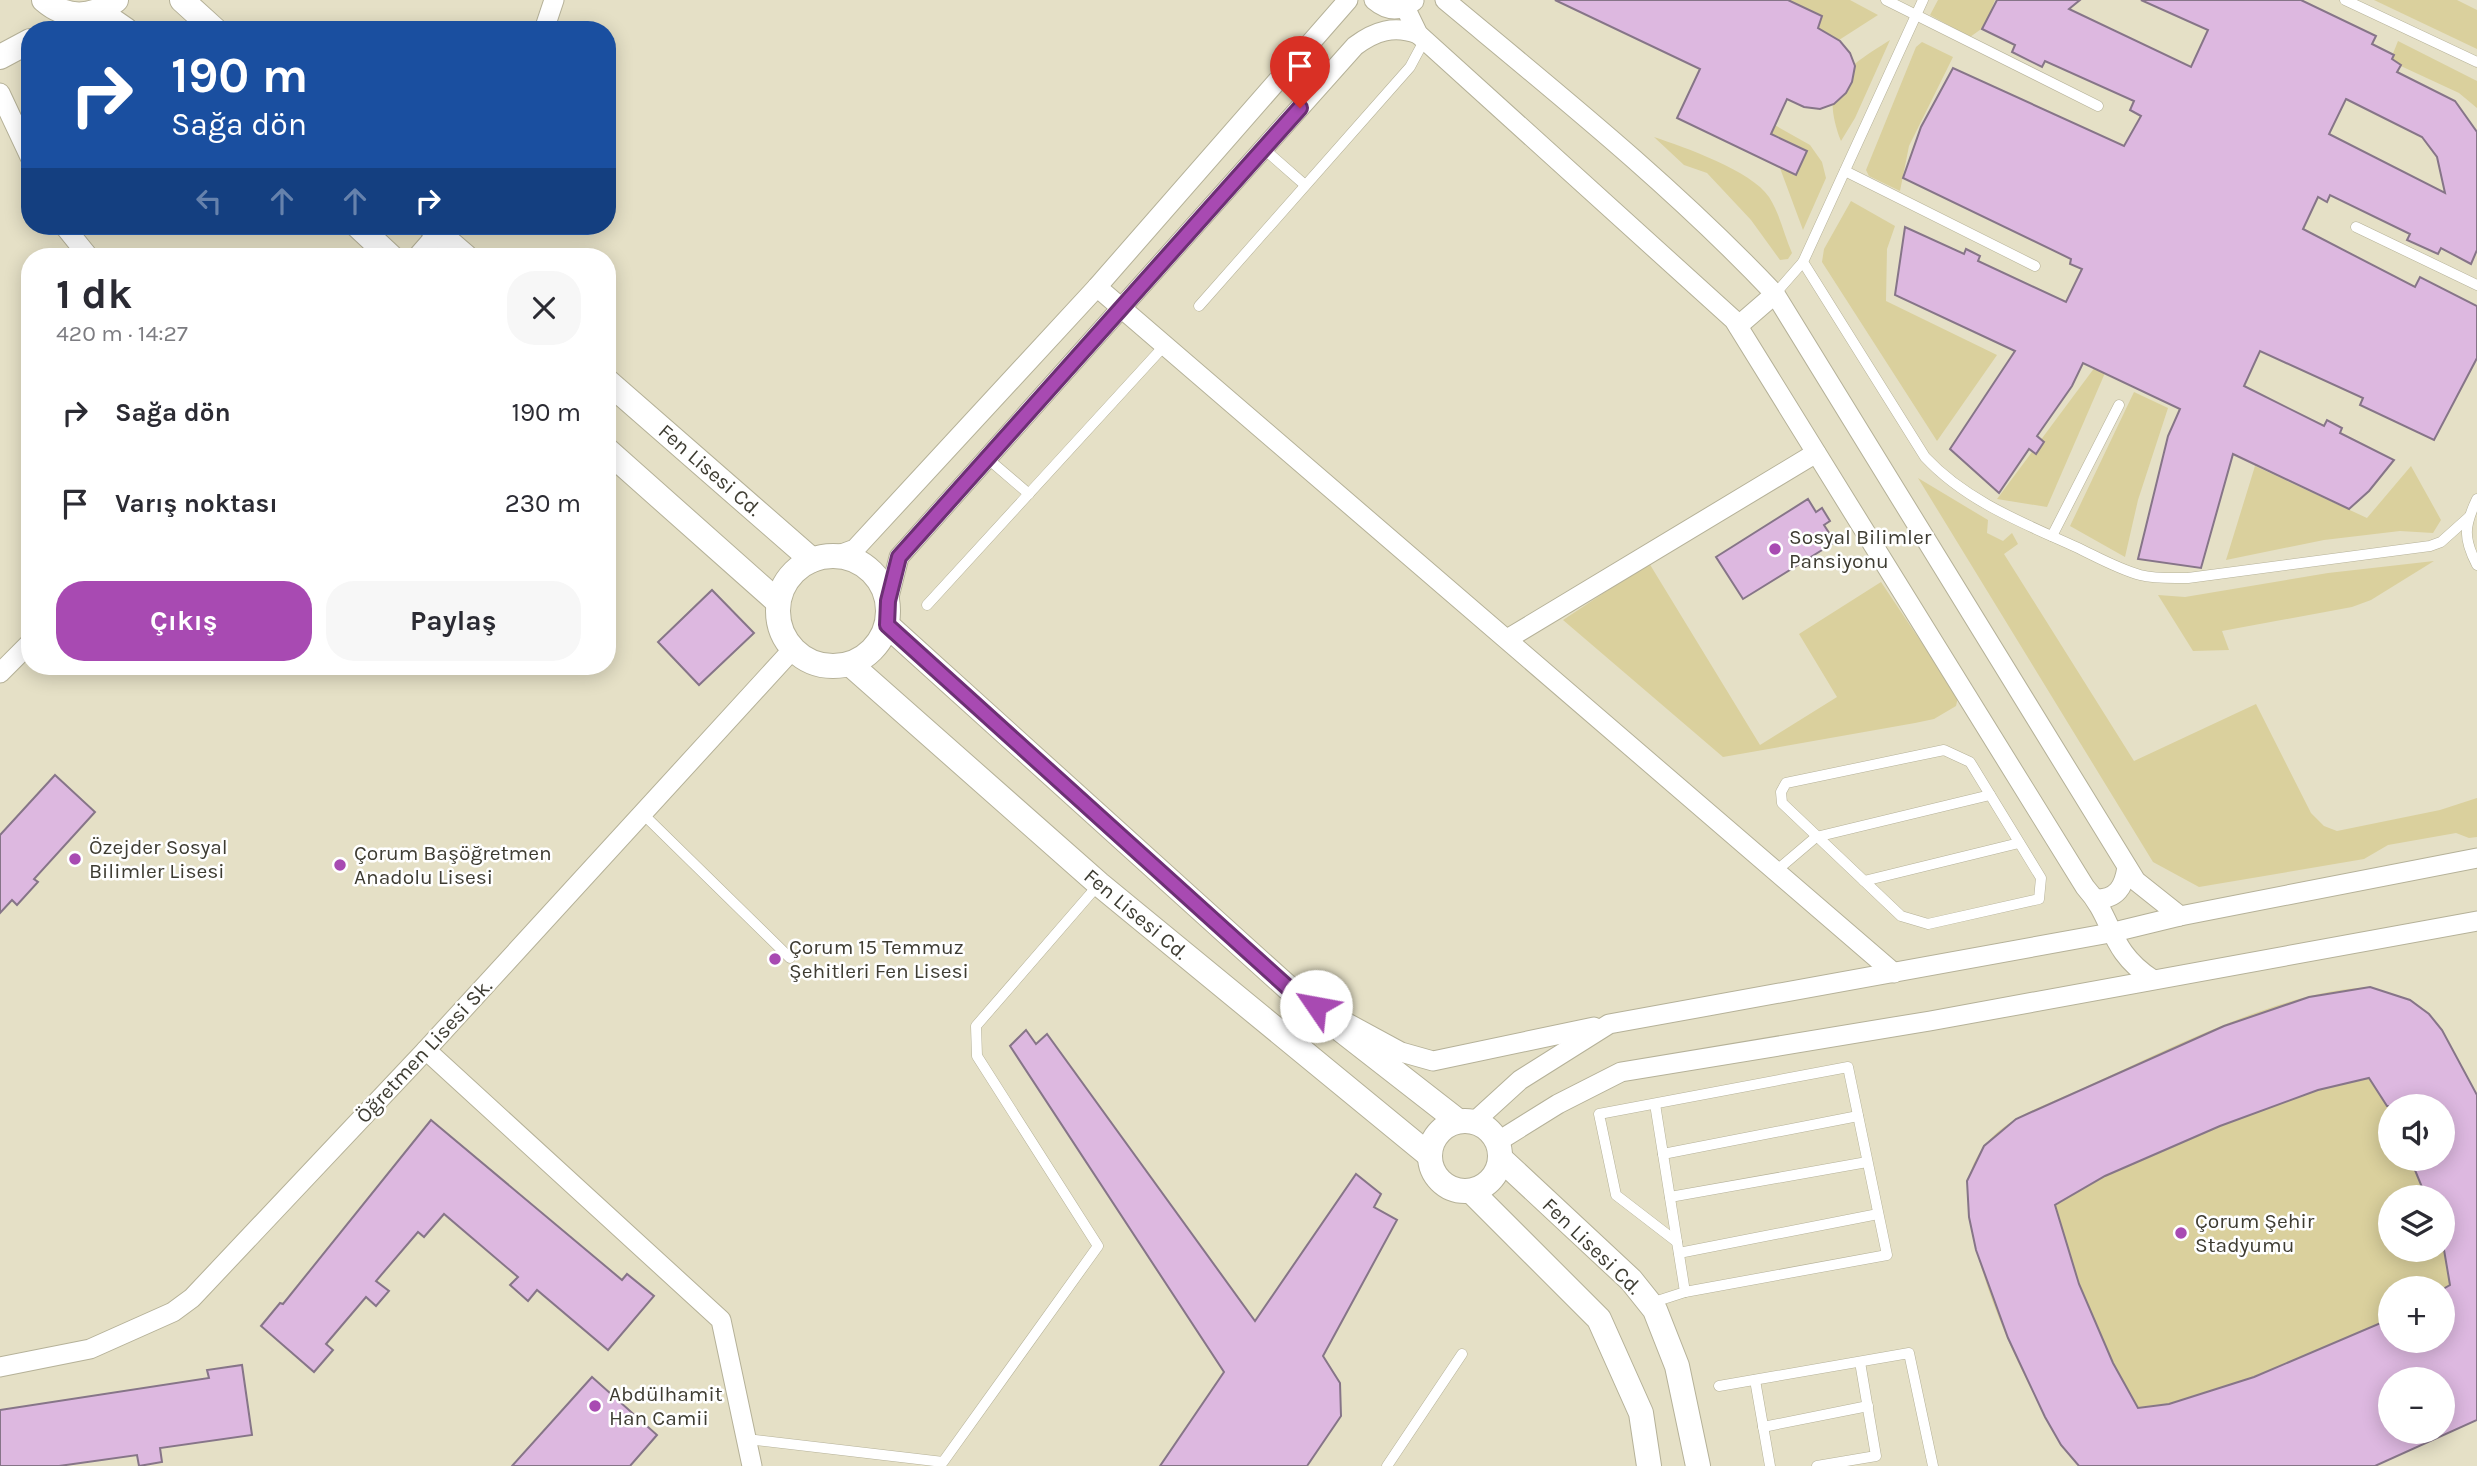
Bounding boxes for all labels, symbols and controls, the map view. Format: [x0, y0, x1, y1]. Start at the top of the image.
pin [1270, 36, 1330, 108]
text: 190 m [171, 47, 308, 104]
icon: arrive [1281, 47, 1319, 85]
icon: right [56, 49, 147, 140]
text: Sağa dön [171, 106, 307, 143]
icon: left [190, 182, 228, 220]
icon: ahead [263, 182, 301, 220]
icon: ahead [336, 182, 374, 220]
icon: right [409, 182, 447, 220]
text: 1 dk [56, 269, 132, 319]
button: close [507, 271, 581, 345]
text: 420 m · 14:27 [56, 320, 188, 347]
icon: right [56, 394, 94, 432]
text: Sağa dön [115, 397, 231, 428]
text: 190 m [511, 397, 581, 428]
street label: Fen Lisesi Cd. [654, 419, 766, 521]
icon: arrive [56, 485, 94, 523]
text: Varış noktası [115, 488, 278, 519]
text: 230 m [505, 488, 581, 519]
place label: Sosyal Bilimler Pansiyonu [1789, 525, 1932, 573]
marker: Sosyal Bilimler Pansiyonu [1767, 541, 1783, 557]
button: Çıkış [56, 581, 312, 661]
button: Paylaş [326, 581, 581, 661]
place label: Özejder Sosyal Bilimler Lisesi [89, 835, 228, 883]
place label: Çorum Başöğretmen Anadolu Lisesi [354, 841, 552, 889]
marker: Özejder Sosyal Bilimler Lisesi [67, 851, 83, 867]
marker: Çorum Başöğretmen Anadolu Lisesi [332, 857, 348, 873]
street label: Fen Lisesi Cd. [1079, 864, 1193, 965]
place label: Çorum 15 Temmuz Şehitleri Fen Lisesi [789, 935, 969, 983]
marker: Çorum 15 Temmuz Şehitleri Fen Lisesi [767, 951, 783, 967]
position arrow [1279, 969, 1353, 1043]
street label: Öğretmen Lisesi Sk. [351, 974, 497, 1128]
map controls [2378, 1094, 2455, 1444]
button: sound [2378, 1094, 2455, 1171]
button: layers [2378, 1185, 2455, 1262]
street label: Fen Lisesi Cd. [1538, 1193, 1647, 1299]
place label: Çorum Şehir Stadyumu [2195, 1209, 2315, 1257]
marker: Çorum Şehir Stadyumu [2173, 1225, 2189, 1241]
button: + [2378, 1276, 2455, 1353]
button: − [2378, 1367, 2455, 1444]
place label: Abdülhamit Han Camii [609, 1382, 723, 1430]
marker: Abdülhamit Han Camii [587, 1398, 603, 1414]

